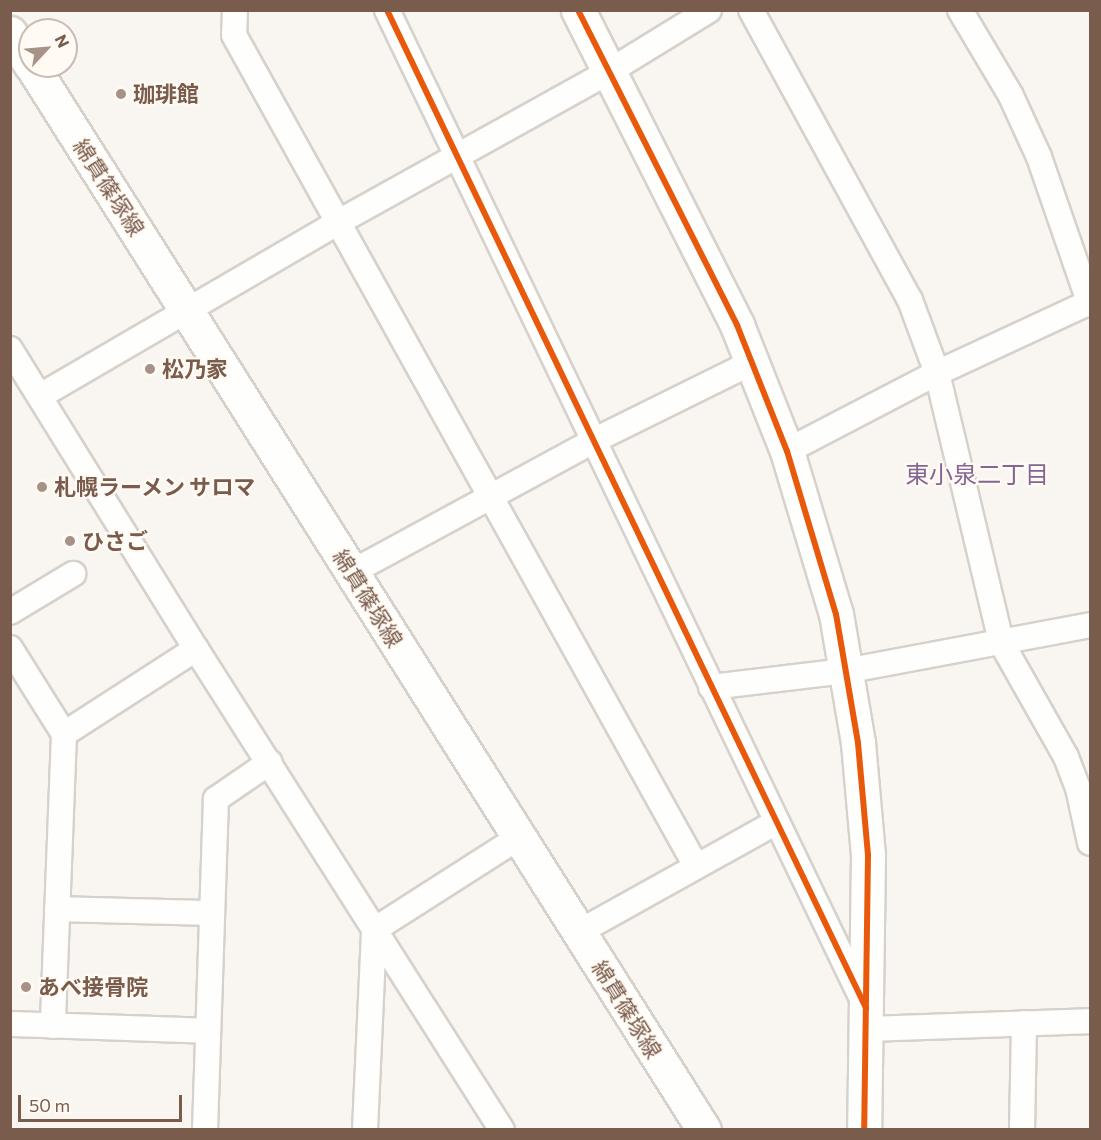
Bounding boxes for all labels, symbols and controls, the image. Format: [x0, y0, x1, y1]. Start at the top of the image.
north arrow [18, 18, 78, 78]
text: N [52, 31, 74, 50]
place label: 珈琲館 [133, 81, 199, 107]
marker: 珈琲館 [114, 87, 128, 101]
street label: 綿貫篠塚線 [68, 134, 150, 240]
place label: 松乃家 [162, 356, 228, 382]
marker: 松乃家 [143, 362, 157, 376]
district label: 東小泉二丁目 [905, 460, 1049, 488]
place label: 札幌ラーメン サロマ [54, 474, 256, 500]
marker: 札幌ラーメン サロマ [35, 480, 49, 494]
place label: ひさご [82, 528, 148, 554]
marker: ひさご [63, 534, 77, 548]
street label: 綿貫篠塚線 [328, 544, 408, 652]
street label: 綿貫篠塚線 [587, 955, 667, 1063]
place label: あべ接骨院 [38, 974, 148, 1000]
marker: あべ接骨院 [19, 980, 33, 994]
scale bar [21, 1083, 184, 1121]
text: 50 m [29, 1094, 70, 1116]

